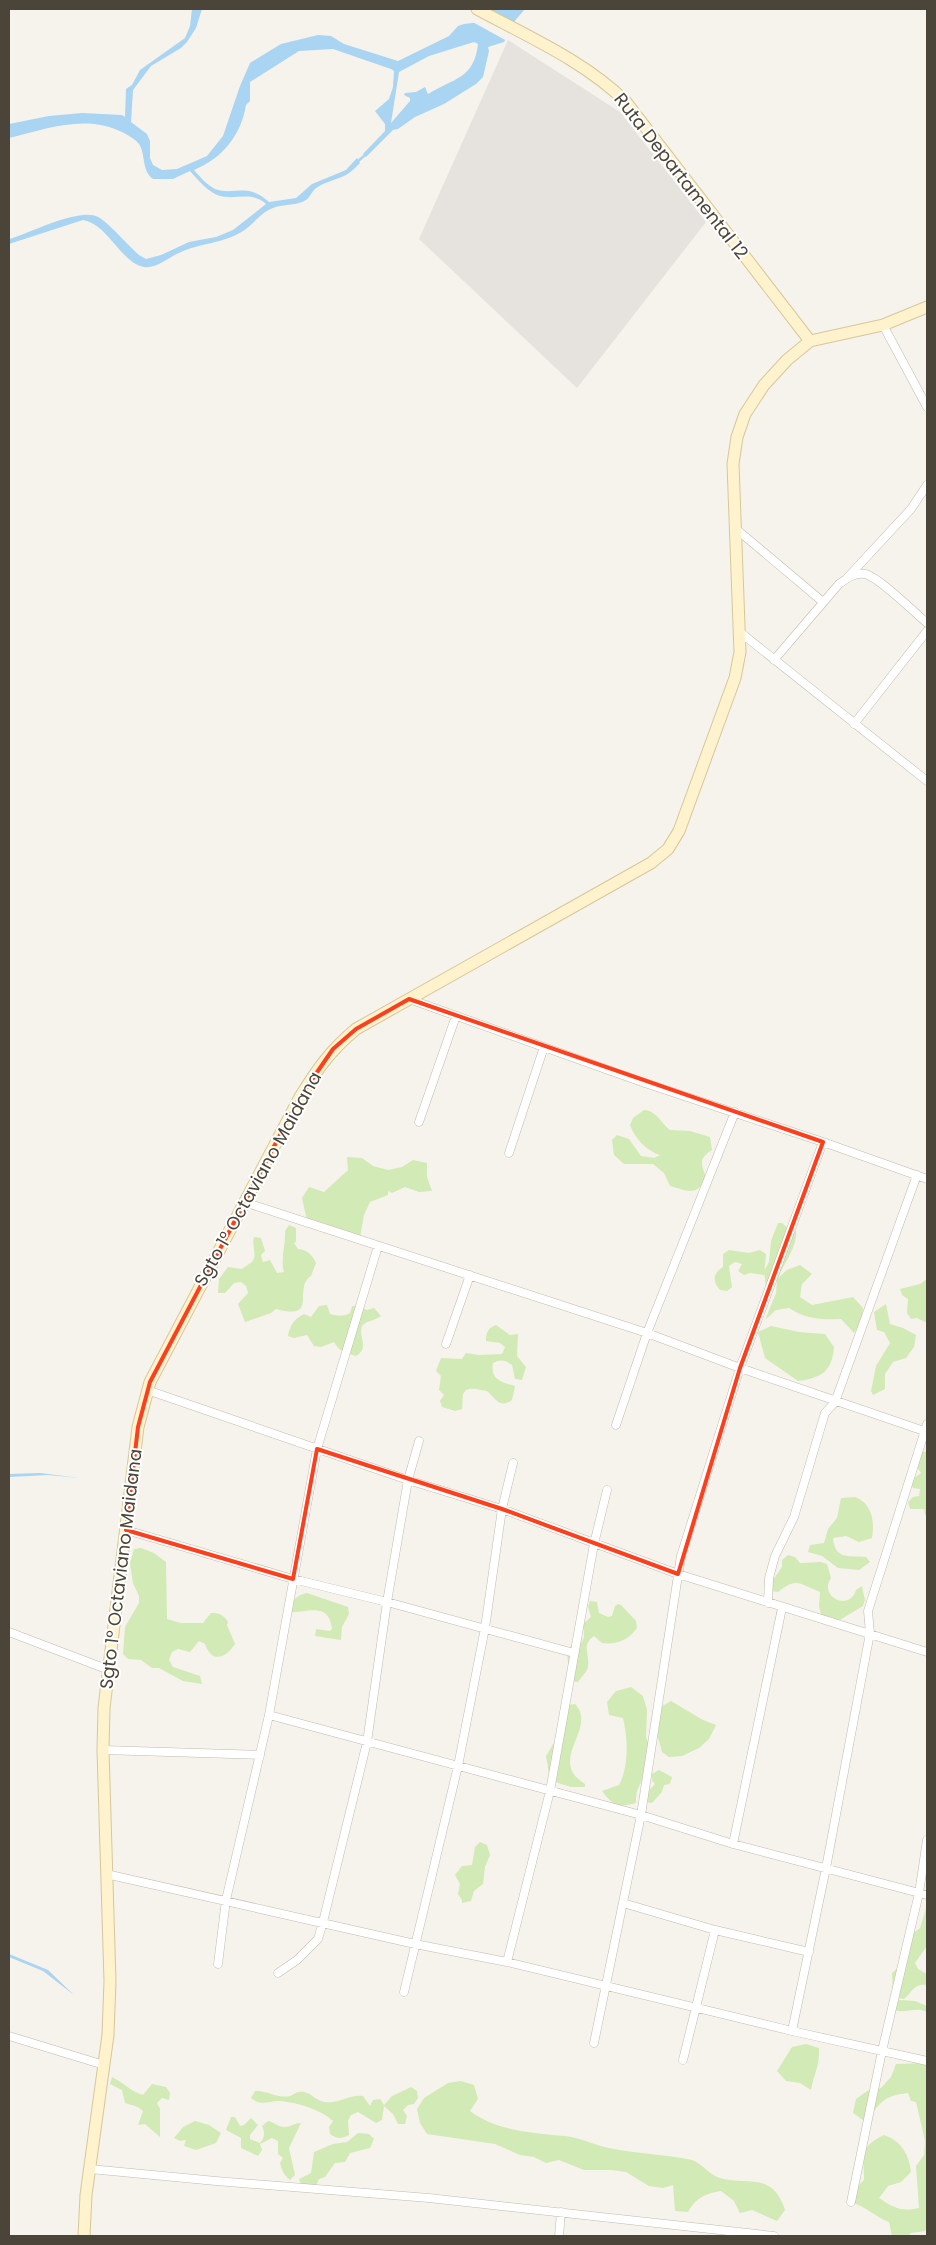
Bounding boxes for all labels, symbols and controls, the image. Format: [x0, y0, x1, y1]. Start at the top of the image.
street label: Ruta Departamental 12 [608, 87, 754, 264]
street label: Sgto 1° Octaviano Maidana [188, 1067, 327, 1291]
street label: Sgto 1° Octaviano Maidana [93, 1447, 148, 1691]

